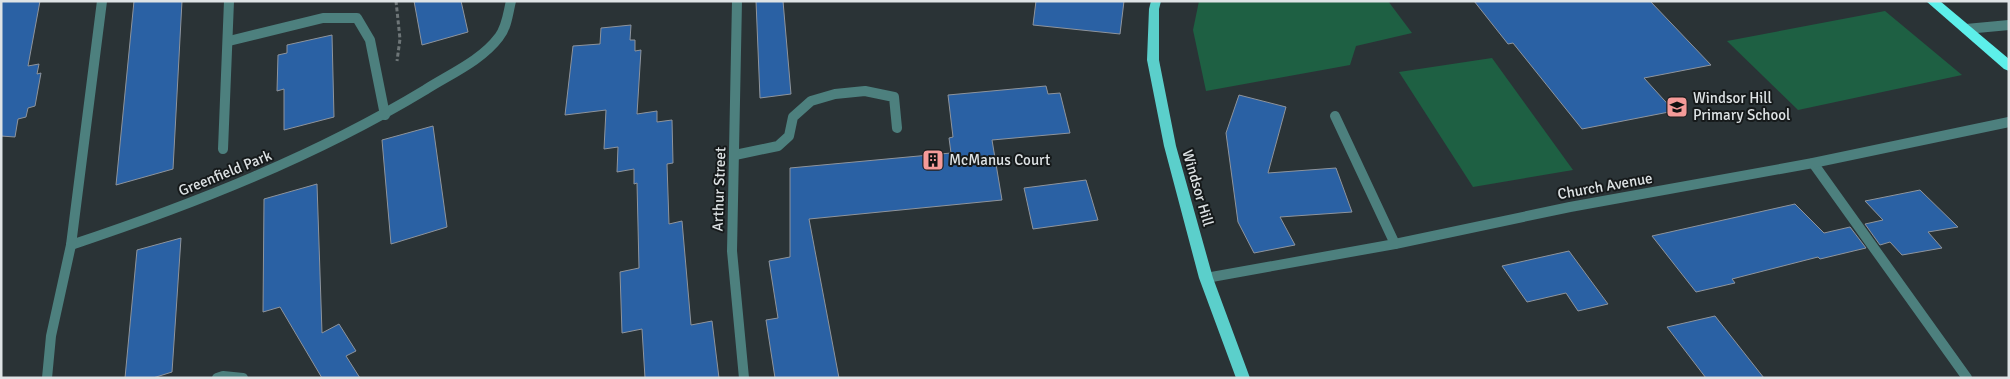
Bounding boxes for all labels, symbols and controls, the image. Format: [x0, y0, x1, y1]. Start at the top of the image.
place label: Windsor Hill Primary School [1693, 89, 1790, 124]
school or university icon: Windsor Hill Primary School [1665, 95, 1689, 119]
street label: Greenfield Park [176, 146, 275, 200]
street label: Arthur Street [709, 146, 729, 232]
building icon: McManus Court [921, 148, 945, 172]
street label: Windsor Hill [1178, 148, 1218, 228]
place label: McManus Court [949, 151, 1050, 169]
street label: Church Avenue [1556, 169, 1654, 203]

